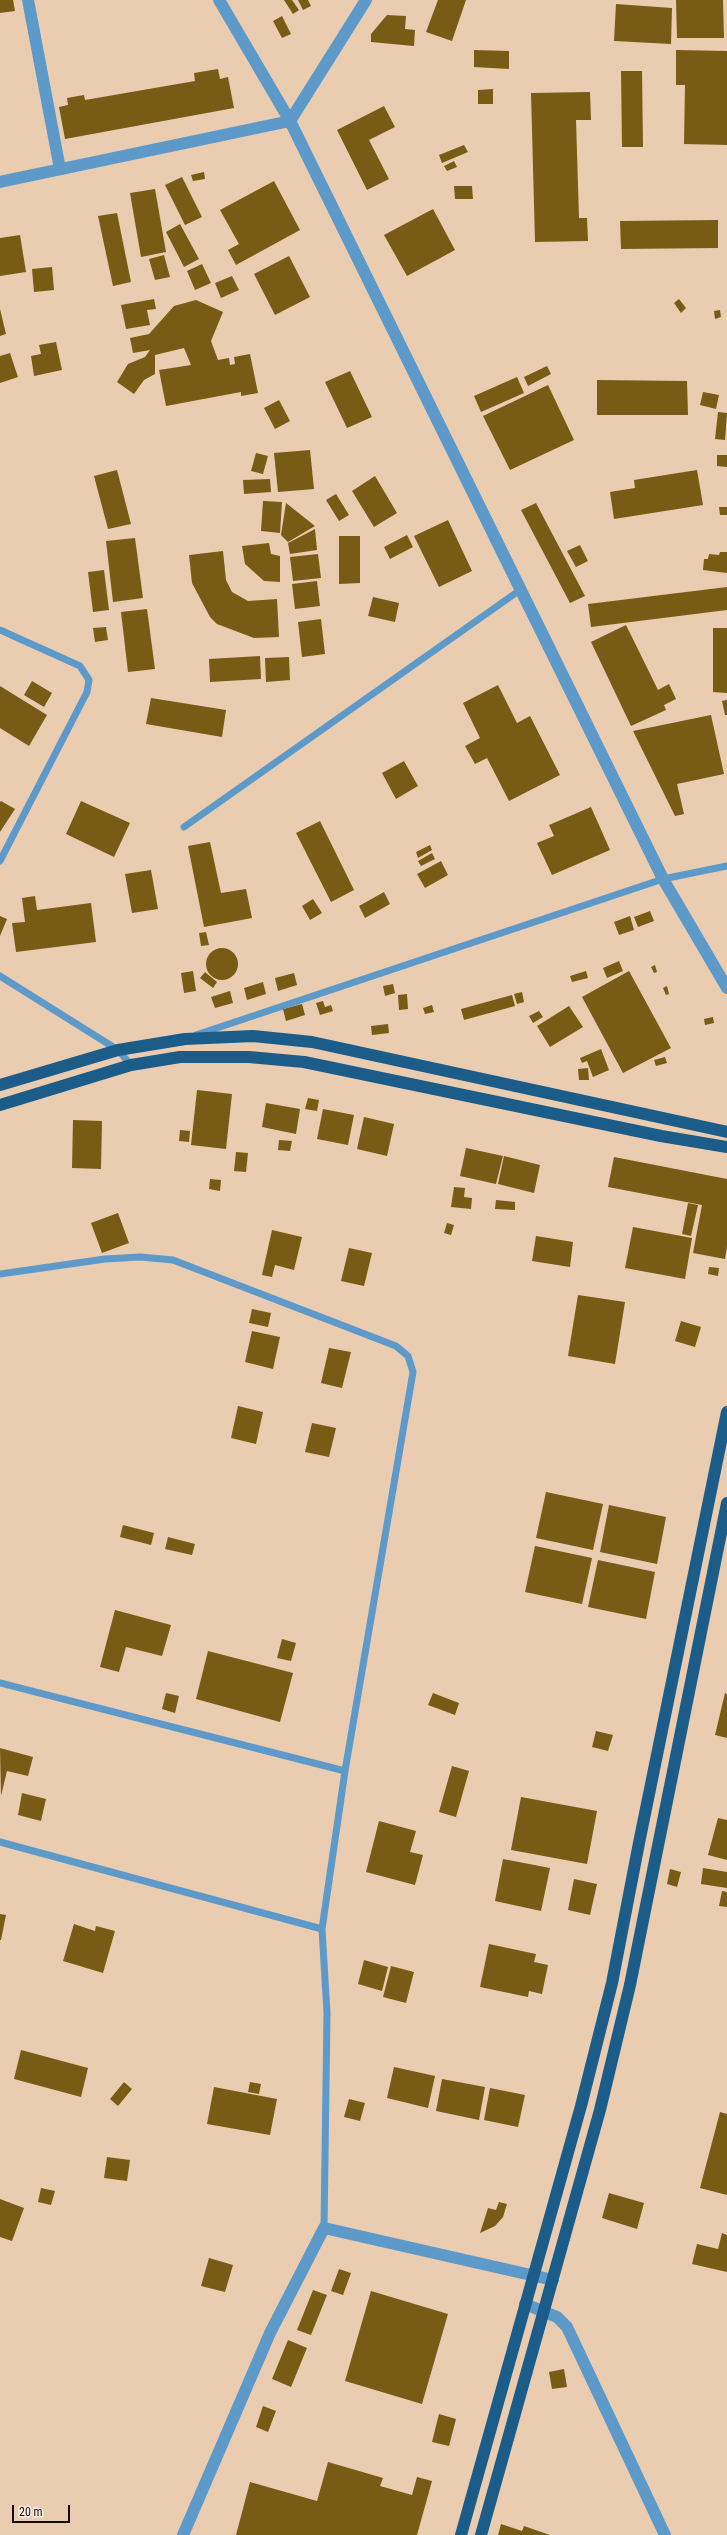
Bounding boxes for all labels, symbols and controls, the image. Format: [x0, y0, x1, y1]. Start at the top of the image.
scale bar [14, 2497, 72, 2523]
text: 20 m [19, 2505, 43, 2519]

